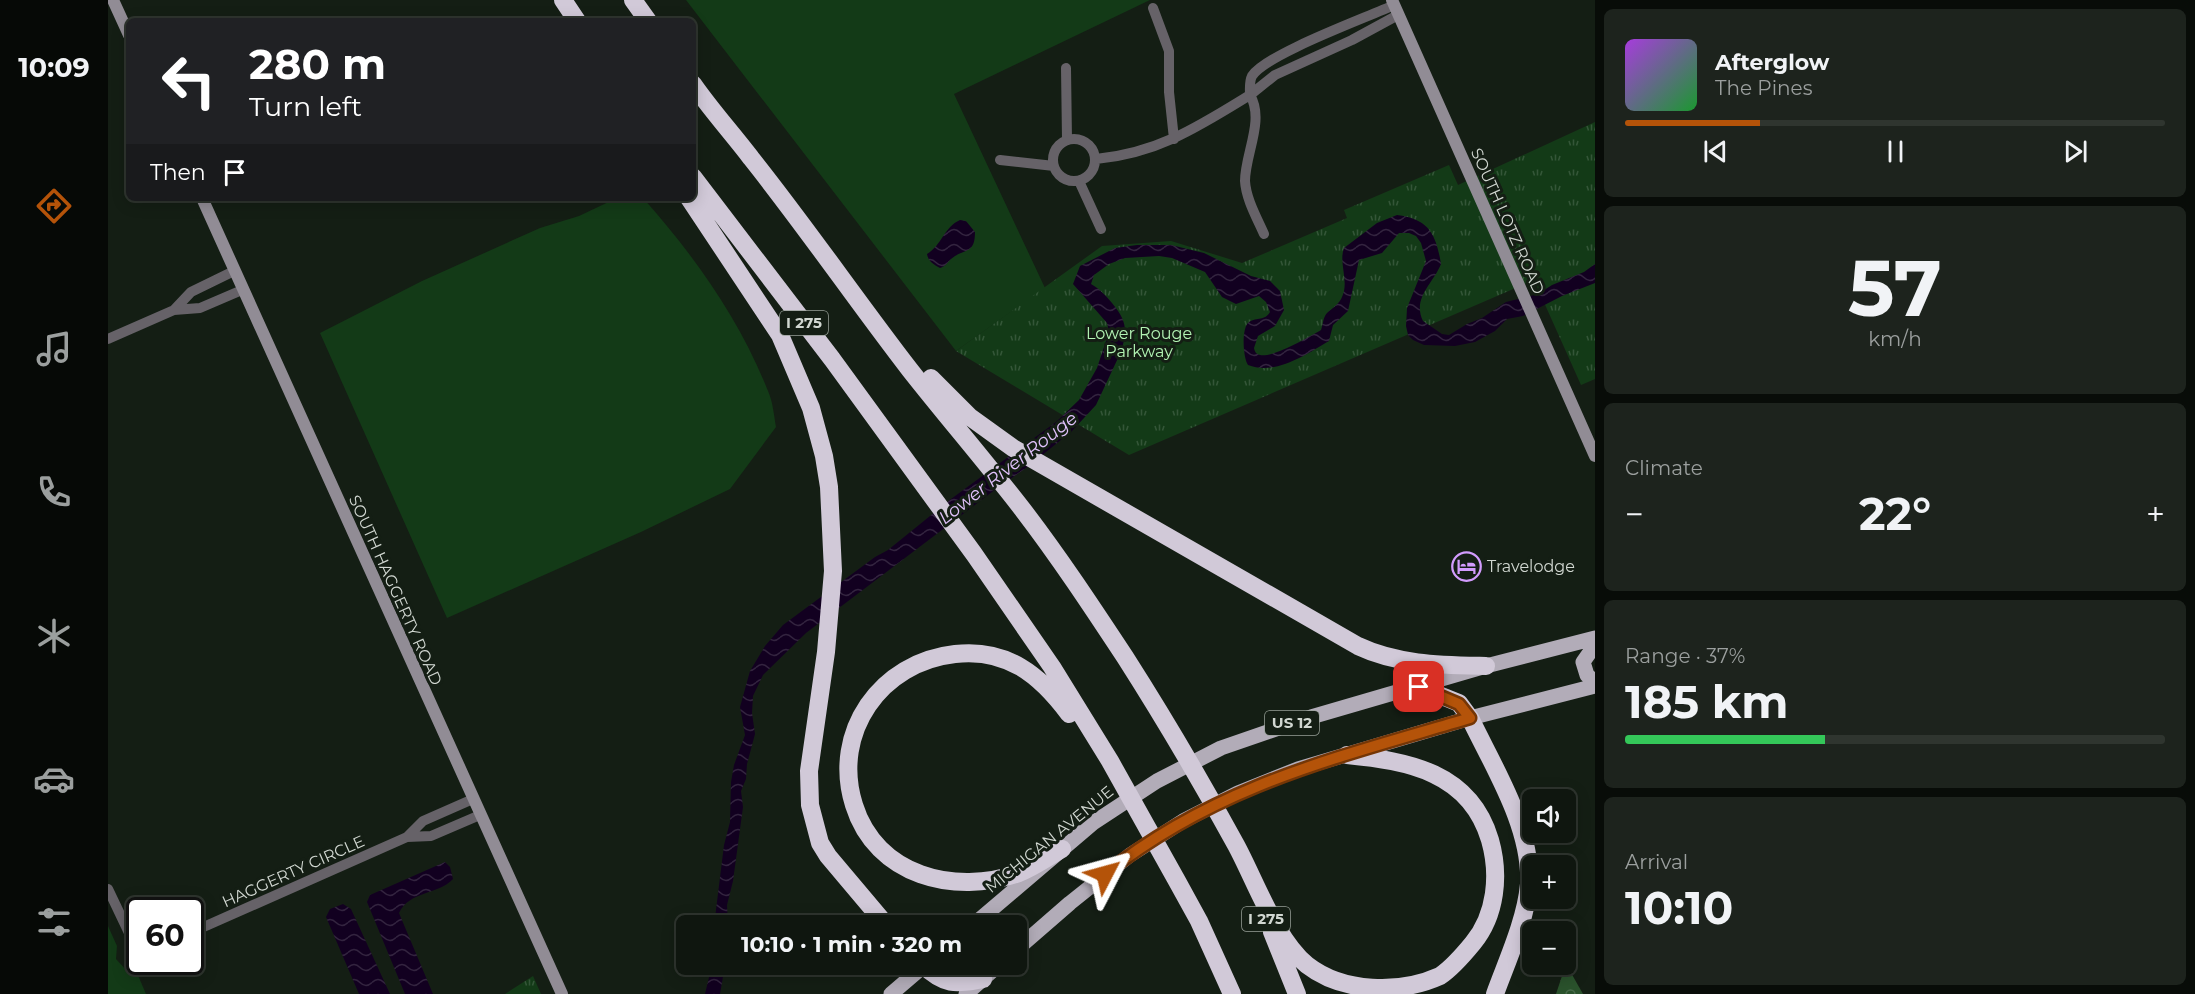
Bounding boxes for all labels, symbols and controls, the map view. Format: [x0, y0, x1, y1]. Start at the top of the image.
text: 280 m [249, 38, 386, 90]
icon: left [150, 42, 228, 120]
text: Afterglow [1715, 49, 1829, 76]
text: 10:09 [18, 51, 90, 84]
text: The Pines [1715, 76, 1812, 100]
text: Turn left [249, 90, 362, 123]
icon: previous [1699, 135, 1732, 168]
icon: pause [1879, 135, 1912, 168]
icon: next [2059, 135, 2092, 168]
street label: SOUTH LOTZ ROAD [1467, 145, 1548, 297]
icon: arrive [218, 156, 251, 189]
text: Then [150, 159, 206, 186]
icon: directions [33, 185, 75, 227]
text: 57 [1848, 240, 1942, 336]
road number: I 275 [780, 311, 828, 335]
park label: Lower Rouge Parkway [1086, 324, 1192, 361]
text: km/h [1868, 327, 1922, 351]
icon: music [33, 328, 75, 370]
water label: Lower River Rouge [934, 407, 1082, 529]
text: Climate [1625, 456, 1703, 480]
icon: phone [33, 471, 75, 513]
text: 22° [1859, 486, 1931, 541]
street label: SOUTH HAGGERTY ROAD [345, 492, 446, 688]
text: − [1625, 494, 1644, 534]
text: + [2146, 494, 2165, 534]
hotel icon: Travelodge [1450, 550, 1482, 582]
place label: Travelodge [1487, 557, 1575, 576]
icon: climate [33, 615, 75, 657]
text: Range · 37% [1625, 644, 1745, 668]
pin [1393, 661, 1444, 712]
icon: arrive [1402, 670, 1435, 703]
text: 185 km [1625, 674, 1788, 729]
road number: US 12 [1265, 711, 1319, 735]
icon: car [33, 758, 75, 800]
street label: MICHIGAN AVENUE [981, 782, 1117, 897]
map controls [1522, 789, 1576, 975]
button: sound [1522, 789, 1576, 843]
street label: HAGGERTY CIRCLE [219, 831, 367, 911]
position arrow [1073, 842, 1137, 906]
text: Arrival [1625, 850, 1688, 874]
button: + [1522, 855, 1576, 909]
text: 10:10 [1625, 880, 1733, 935]
speed limit sign: 60 [126, 897, 204, 975]
icon: filters [33, 901, 75, 943]
road number: I 275 [1242, 907, 1290, 931]
button: − [1522, 921, 1576, 975]
text: 10:10 · 1 min · 320 m [741, 931, 962, 958]

